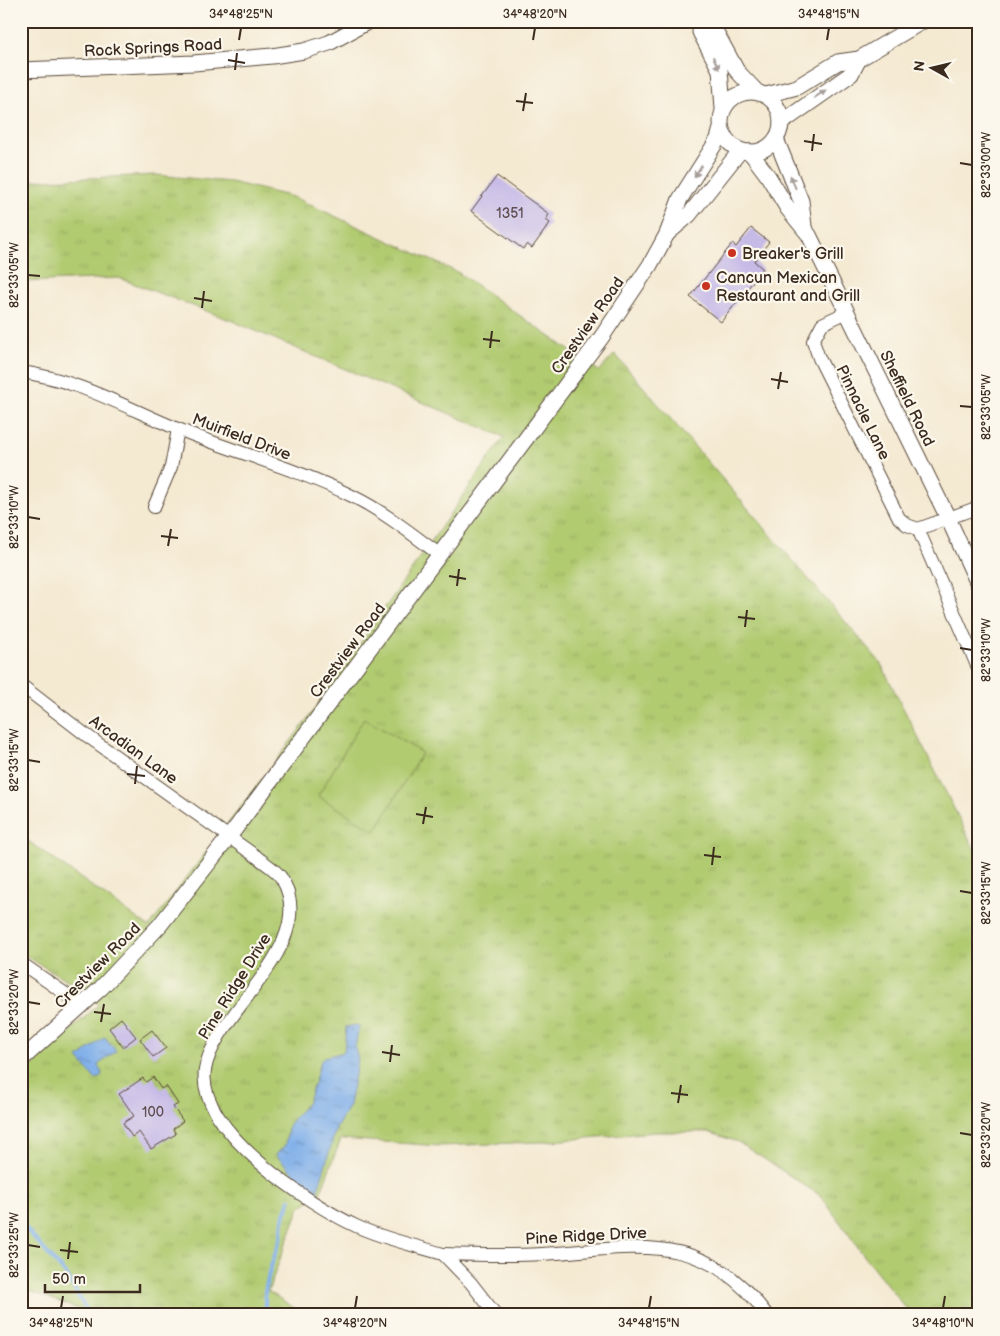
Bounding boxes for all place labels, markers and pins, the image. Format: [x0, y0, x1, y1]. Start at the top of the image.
place label: Breaker's Grill [742, 245, 844, 264]
marker: Breaker's Grill [726, 247, 738, 259]
place label: Cancun Mexican Restaurant and Grill [716, 269, 860, 306]
marker: Cancun Mexican Restaurant and Grill [700, 280, 712, 292]

